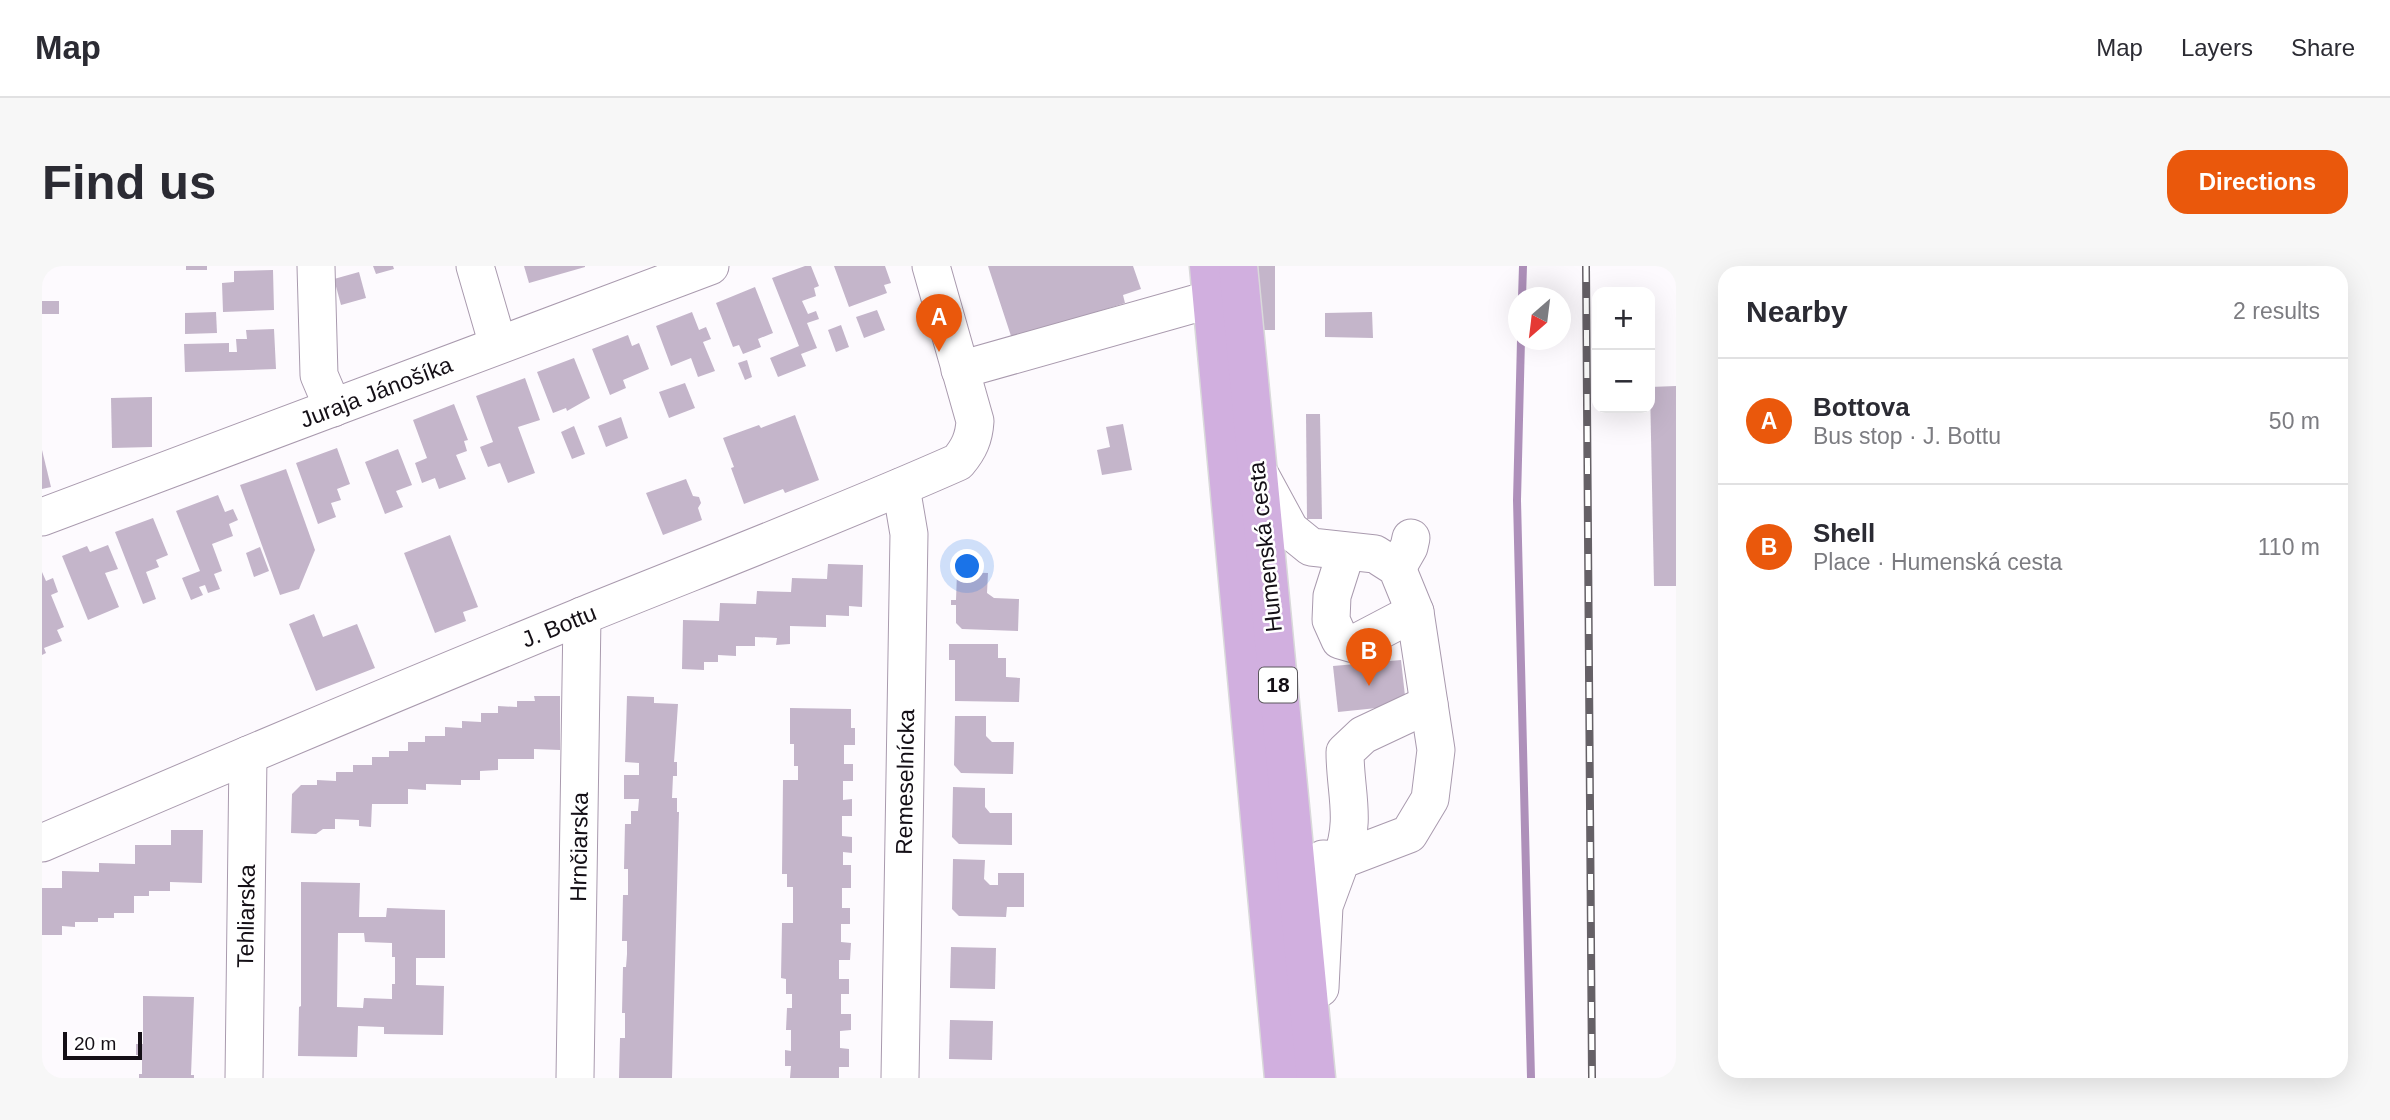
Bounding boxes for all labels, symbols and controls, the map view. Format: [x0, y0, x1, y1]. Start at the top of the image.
text: Map [35, 29, 101, 66]
text: Map [2096, 34, 2143, 61]
text: Layers [2181, 34, 2253, 61]
text: Share [2291, 34, 2355, 61]
button: Directions [2167, 150, 2348, 214]
text: Find us [42, 155, 216, 209]
north arrow [1508, 287, 1571, 350]
map controls [1592, 287, 1655, 413]
button: + [1592, 287, 1655, 350]
pin: A [916, 294, 962, 352]
text: Nearby [1746, 295, 1848, 328]
text: 2 results [2233, 298, 2320, 324]
button: − [1592, 350, 1655, 413]
street label: Juraja Jánošíka [296, 351, 456, 433]
text: Bottova [1813, 392, 1910, 422]
text: A [1761, 408, 1777, 434]
text: 50 m [2269, 408, 2320, 434]
text: Bus stop · J. Bottu [1813, 423, 2001, 449]
street label: Humenská cesta [1243, 460, 1287, 634]
text: Shell [1813, 518, 1875, 548]
text: B [1761, 534, 1777, 560]
text: 110 m [2258, 534, 2320, 560]
your location [950, 549, 984, 583]
text: Place · Humenská cesta [1813, 549, 2062, 575]
street label: J. Bottu [518, 599, 600, 653]
pin: B [1346, 628, 1392, 686]
road number: 18 [1259, 668, 1297, 702]
street label: Remeselnícka [891, 709, 919, 855]
street label: Hrnčiarska [565, 792, 593, 902]
street label: Tehliarska [232, 864, 260, 968]
scale bar [63, 1029, 142, 1061]
text: 20 m [74, 1033, 116, 1054]

